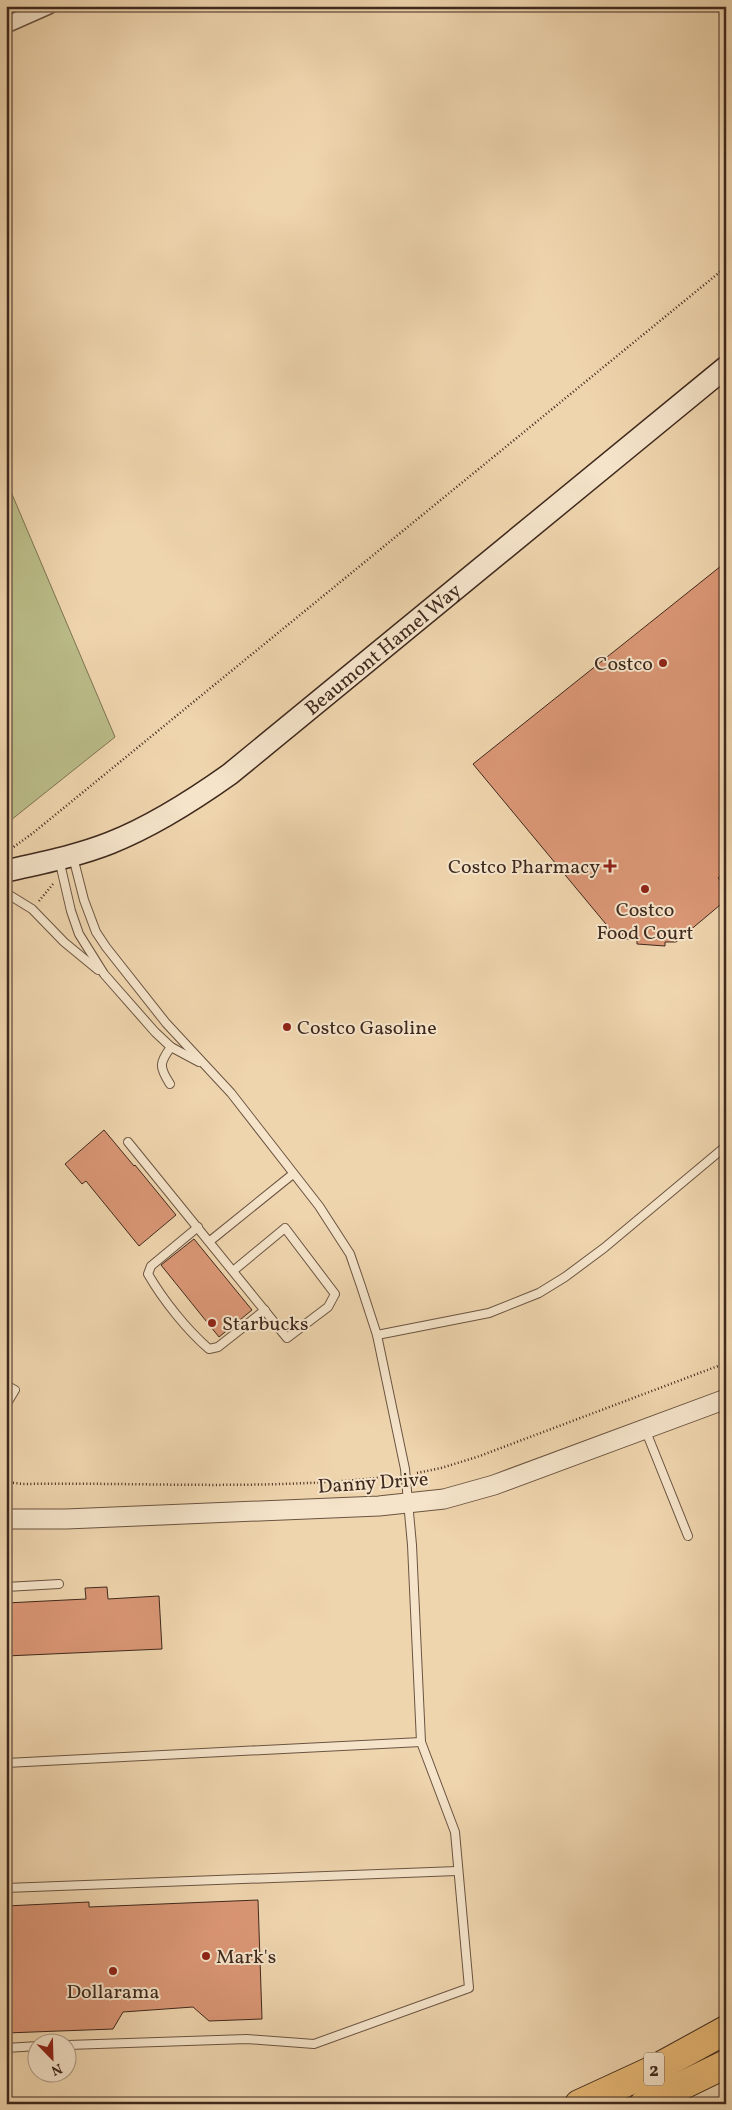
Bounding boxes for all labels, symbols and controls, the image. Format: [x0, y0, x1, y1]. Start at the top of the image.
street label: Beaumont Hamel Way [300, 578, 468, 723]
place label: Costco [594, 651, 653, 679]
marker: Costco [657, 657, 669, 669]
place label: Costco Pharmacy [448, 854, 600, 882]
marker: Costco Pharmacy [604, 860, 616, 872]
marker: Costco Food Court [639, 883, 651, 895]
place label: Costco Food Court [596, 897, 694, 948]
place label: Costco Gasoline [297, 1015, 437, 1043]
marker: Costco Gasoline [281, 1021, 293, 1033]
place label: Starbucks [222, 1311, 309, 1339]
marker: Starbucks [206, 1317, 218, 1329]
street label: Danny Drive [317, 1466, 429, 1502]
place label: Mark's [216, 1944, 276, 1972]
marker: Mark's [200, 1950, 212, 1962]
marker: Dollarama [107, 1965, 119, 1977]
place label: Dollarama [67, 1979, 160, 2007]
north arrow [28, 2032, 78, 2082]
road number: 2 [644, 2052, 664, 2086]
text: N [48, 2058, 65, 2079]

